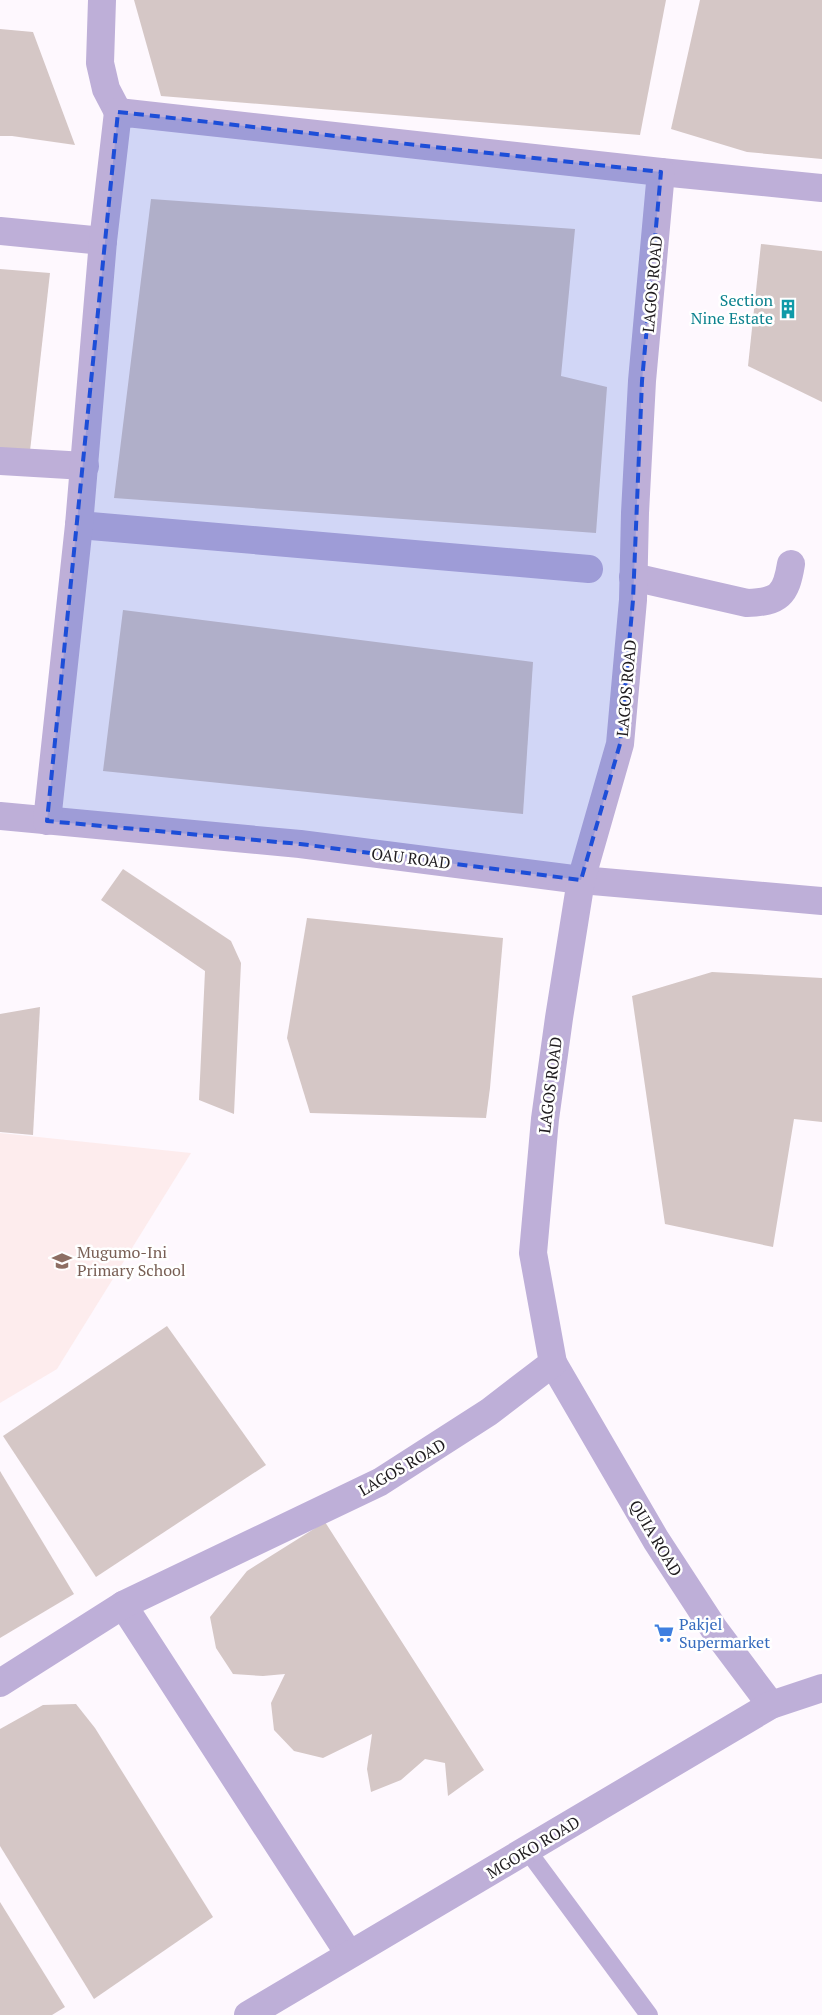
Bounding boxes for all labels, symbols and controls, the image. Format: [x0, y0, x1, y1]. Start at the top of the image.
street label: LAGOS ROAD [637, 235, 667, 333]
place label: Section Nine Estate [691, 289, 773, 329]
building icon: Section Nine Estate [777, 298, 799, 320]
street label: LAGOS ROAD [611, 639, 641, 737]
street label: OAU ROAD [370, 842, 452, 874]
street label: LAGOS ROAD [533, 1035, 567, 1135]
place label: Mugumo-Ini Primary School [77, 1241, 186, 1281]
school or university icon: Mugumo-Ini Primary School [51, 1250, 73, 1272]
street label: LAGOS ROAD [354, 1433, 450, 1501]
street label: QUIA ROAD [625, 1496, 687, 1580]
place label: Pakjel Supermarket [679, 1613, 770, 1653]
supermarket icon: Pakjel Supermarket [653, 1622, 675, 1644]
street label: MGOKO ROAD [482, 1810, 584, 1884]

